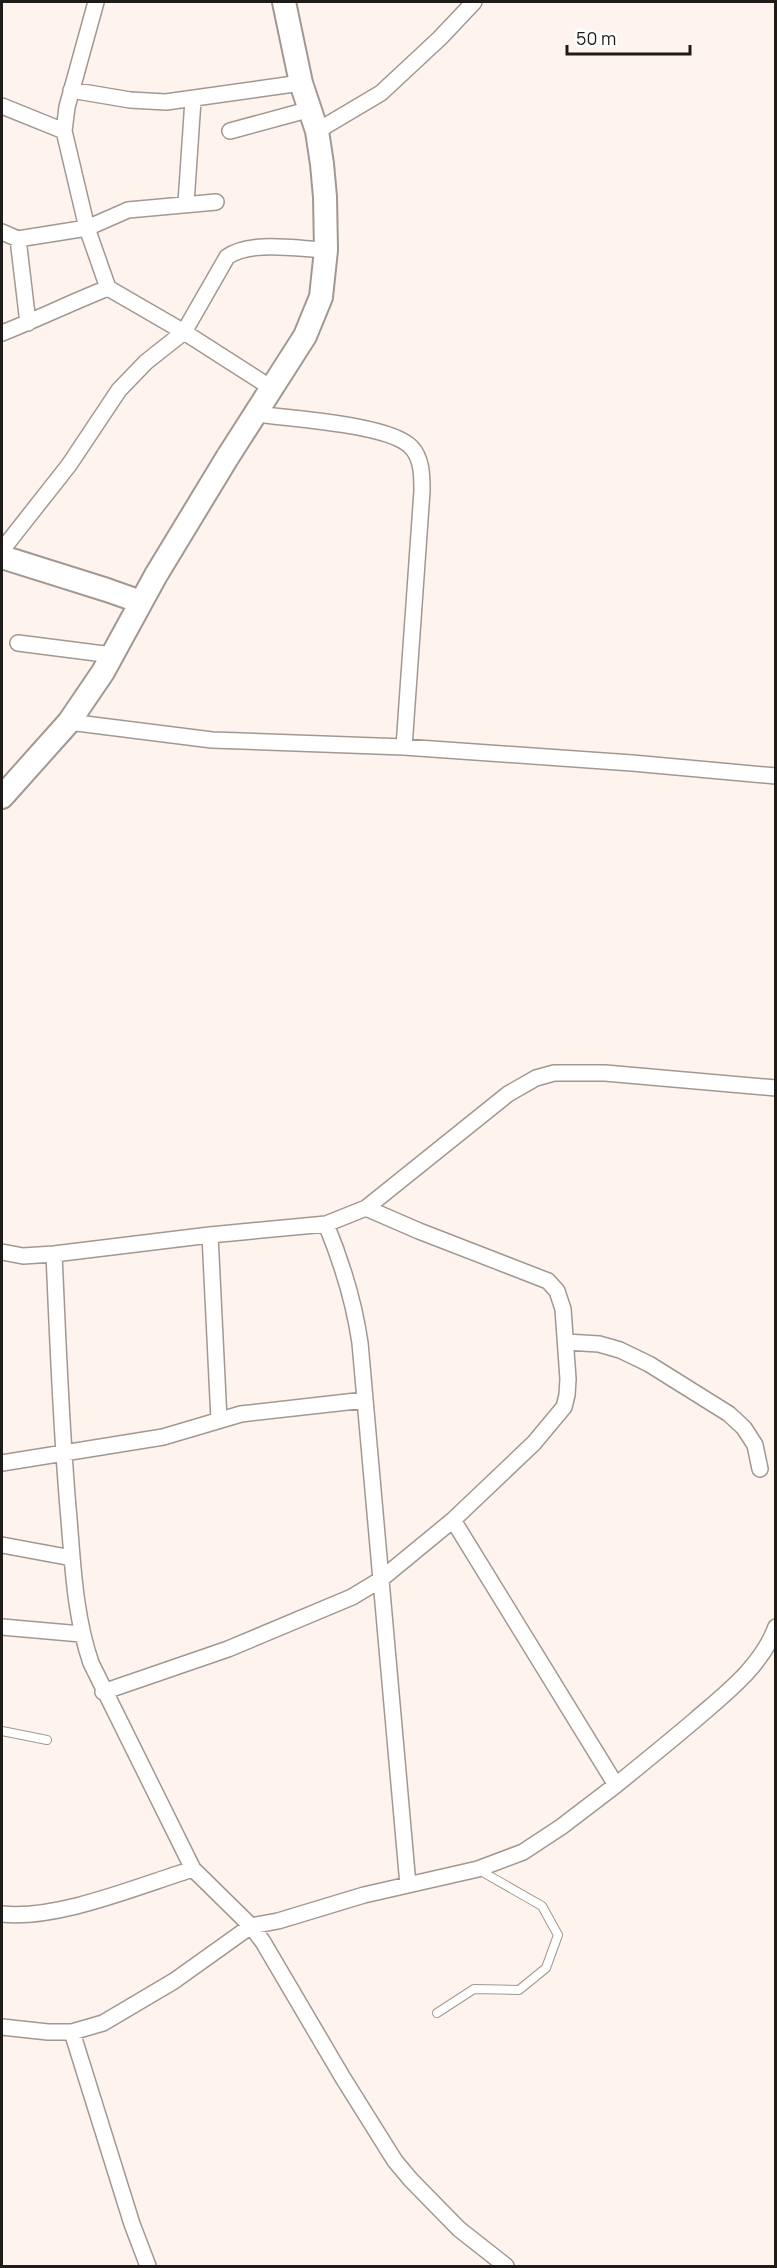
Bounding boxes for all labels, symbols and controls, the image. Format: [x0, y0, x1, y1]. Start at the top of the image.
scale bar [567, 18, 690, 56]
text: 50 m [576, 26, 616, 50]

